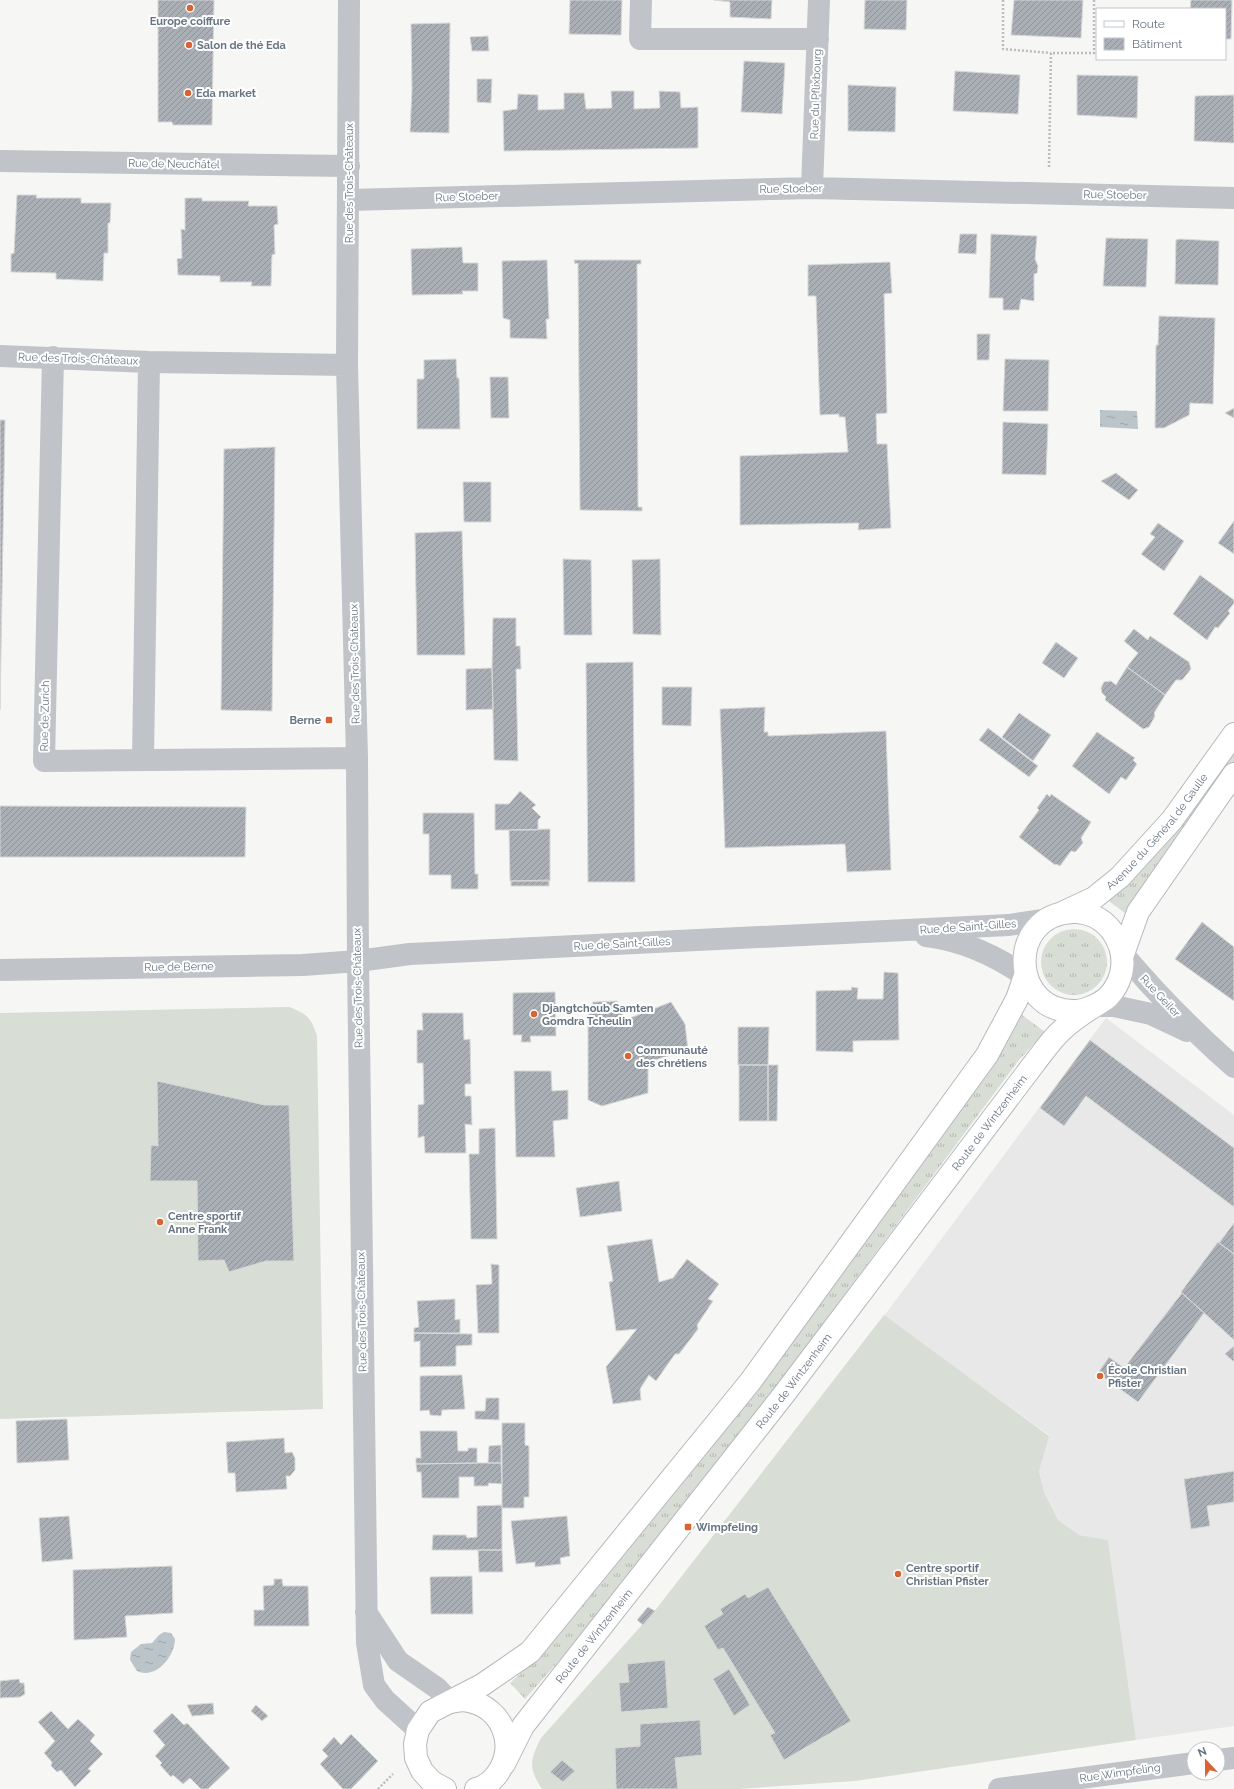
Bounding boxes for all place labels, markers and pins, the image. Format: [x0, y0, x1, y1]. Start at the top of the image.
marker: Europe coiffure [185, 3, 195, 13]
place label: Europe coiffure [150, 15, 231, 28]
place label: Salon de thé Eda [197, 39, 286, 52]
marker: Salon de thé Eda [184, 40, 194, 50]
place label: Eda market [196, 87, 257, 100]
marker: Eda market [183, 88, 193, 98]
place label: Berne [289, 714, 321, 727]
marker: Berne [324, 715, 334, 725]
place label: Djangtchoub Samten Gomdra Tcheulin [542, 1002, 654, 1028]
marker: Djangtchoub Samten Gomdra Tcheulin [529, 1009, 539, 1019]
place label: Communauté des chrétiens [636, 1044, 708, 1070]
marker: Communauté des chrétiens [623, 1051, 633, 1061]
place label: Centre sportif Anne Frank [168, 1210, 242, 1236]
marker: Centre sportif Anne Frank [155, 1217, 165, 1227]
place label: École Christian Pfister [1108, 1363, 1187, 1390]
marker: École Christian Pfister [1095, 1371, 1105, 1381]
place label: Wimpfeling [696, 1521, 758, 1534]
marker: Wimpfeling [683, 1522, 693, 1532]
place label: Centre sportif Christian Pfister [906, 1562, 990, 1588]
marker: Centre sportif Christian Pfister [893, 1569, 903, 1579]

